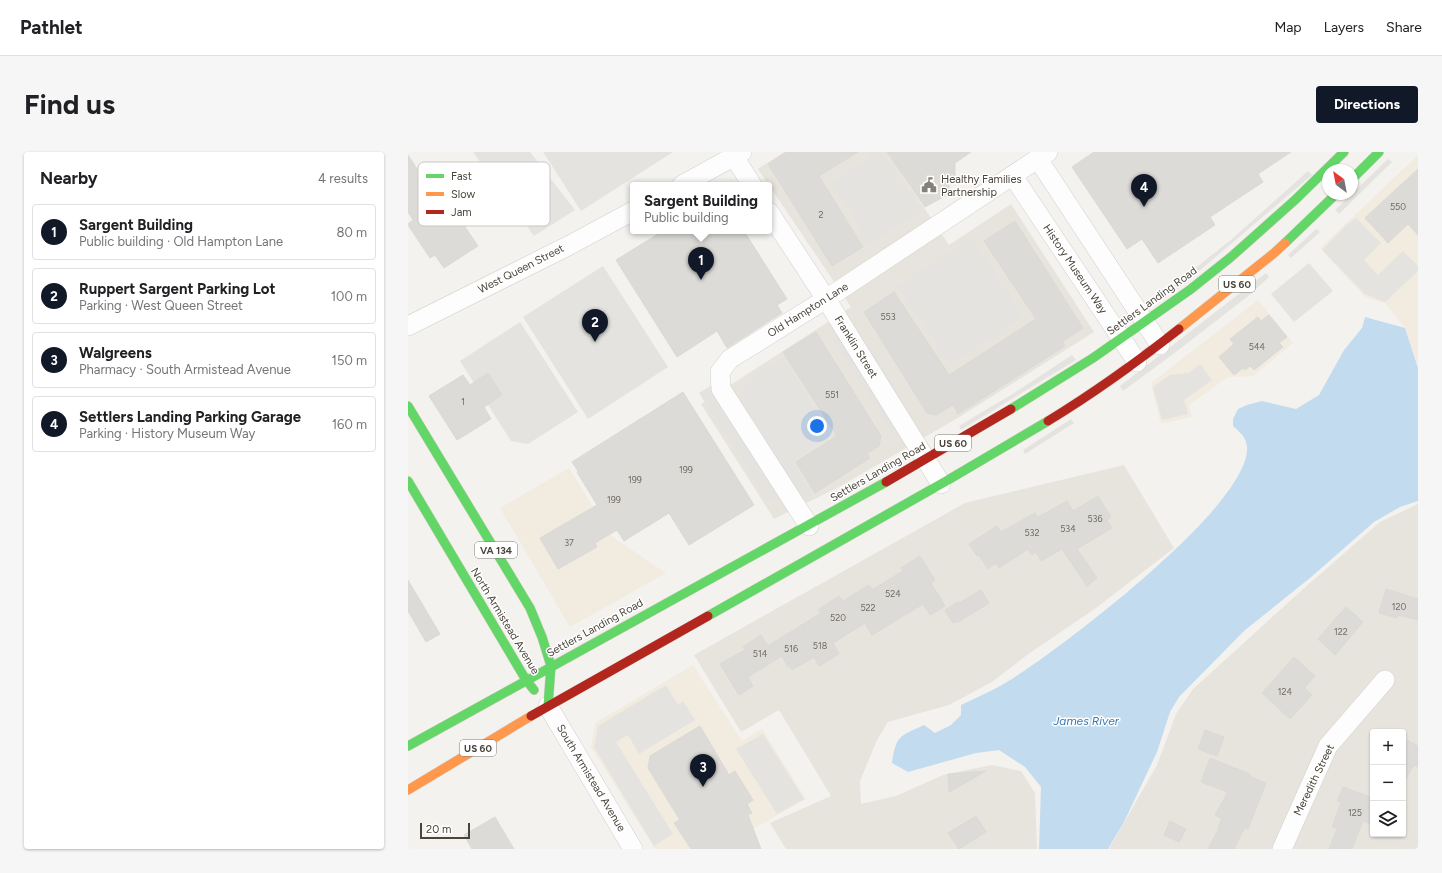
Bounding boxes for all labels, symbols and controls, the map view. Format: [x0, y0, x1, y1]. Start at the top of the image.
text: Pathlet [20, 16, 83, 39]
text: Map [1274, 19, 1302, 36]
text: Layers [1324, 19, 1364, 36]
text: Share [1386, 19, 1422, 36]
button: Directions [1316, 86, 1418, 123]
text: Find us [24, 87, 115, 121]
legend [418, 162, 550, 226]
north arrow [1322, 164, 1358, 200]
text: Nearby [40, 168, 98, 188]
text: Fast [451, 170, 472, 183]
text: 4 results [318, 171, 368, 186]
place label: Healthy Families Partnership [941, 173, 1022, 199]
pin: 4 [1131, 174, 1157, 207]
public building icon: Healthy Families Partnership [920, 176, 938, 194]
popup [630, 182, 772, 234]
text: Slow [451, 188, 475, 201]
text: Sargent Building [644, 192, 758, 210]
house number: 550 [1390, 201, 1406, 212]
text: Jam [451, 206, 472, 219]
house number: 2 [818, 209, 824, 220]
text: Public building [644, 210, 729, 225]
text: Sargent Building [79, 216, 193, 234]
street label: History Museum Way [1040, 222, 1110, 316]
text: 1 [51, 225, 57, 240]
text: 80 m [336, 225, 367, 240]
text: Public building · Old Hampton Lane [79, 234, 283, 249]
street label: West Queen Street [476, 242, 566, 296]
pin: 1 [688, 247, 714, 280]
street label: Settlers Landing Road [1104, 264, 1200, 338]
road number: US 60 [1219, 276, 1255, 292]
text: Ruppert Sargent Parking Lot [79, 280, 276, 298]
street label: Old Hampton Lane [765, 280, 851, 340]
text: 2 [50, 289, 58, 304]
text: 100 m [331, 289, 367, 304]
text: Parking · West Queen Street [79, 298, 243, 313]
pin: 2 [582, 309, 608, 342]
house number: 553 [880, 311, 896, 322]
street label: Franklin Street [832, 313, 880, 381]
house number: 544 [1249, 341, 1266, 352]
text: Walgreens [79, 344, 152, 362]
text: 3 [50, 353, 58, 368]
text: 150 m [332, 353, 367, 368]
text: Pharmacy · South Armistead Avenue [79, 362, 291, 377]
house number: 551 [825, 389, 839, 400]
house number: 1 [461, 396, 465, 407]
text: Settlers Landing Parking Garage [79, 408, 301, 426]
your location [807, 416, 827, 436]
text: 4 [50, 417, 58, 432]
text: 160 m [332, 417, 367, 432]
text: Parking · History Museum Way [79, 426, 255, 441]
road number: US 60 [935, 435, 971, 451]
street label: Settlers Landing Road [828, 439, 928, 505]
house number: 199 [679, 464, 693, 475]
house number: 199 [628, 474, 642, 485]
house number: 199 [607, 494, 621, 505]
house number: 536 [1087, 513, 1103, 524]
house number: 534 [1060, 523, 1076, 534]
house number: 532 [1024, 527, 1040, 538]
house number: 37 [564, 537, 574, 548]
road number: VA 134 [475, 542, 517, 558]
street label: North Armistead Avenue [468, 565, 542, 677]
house number: 524 [885, 588, 901, 599]
street label: Settlers Landing Road [545, 596, 645, 660]
house number: 120 [1392, 601, 1406, 612]
house number: 522 [860, 602, 876, 613]
house number: 520 [830, 612, 846, 623]
house number: 122 [1334, 626, 1348, 637]
house number: 518 [813, 640, 828, 651]
house number: 516 [784, 643, 798, 654]
house number: 514 [753, 648, 768, 659]
house number: 124 [1278, 686, 1293, 697]
water label: James River [1052, 714, 1120, 728]
street label: South Armistead Avenue [554, 722, 628, 834]
map controls [1370, 729, 1406, 837]
button: + [1370, 729, 1406, 765]
road number: US 60 [460, 740, 496, 756]
street label: Meredith Street [1291, 742, 1337, 818]
pin: 3 [690, 754, 716, 787]
button: − [1370, 765, 1406, 801]
button: layers [1370, 801, 1406, 837]
house number: 125 [1348, 807, 1362, 818]
scale bar [420, 821, 470, 840]
text: 20 m [426, 823, 451, 836]

